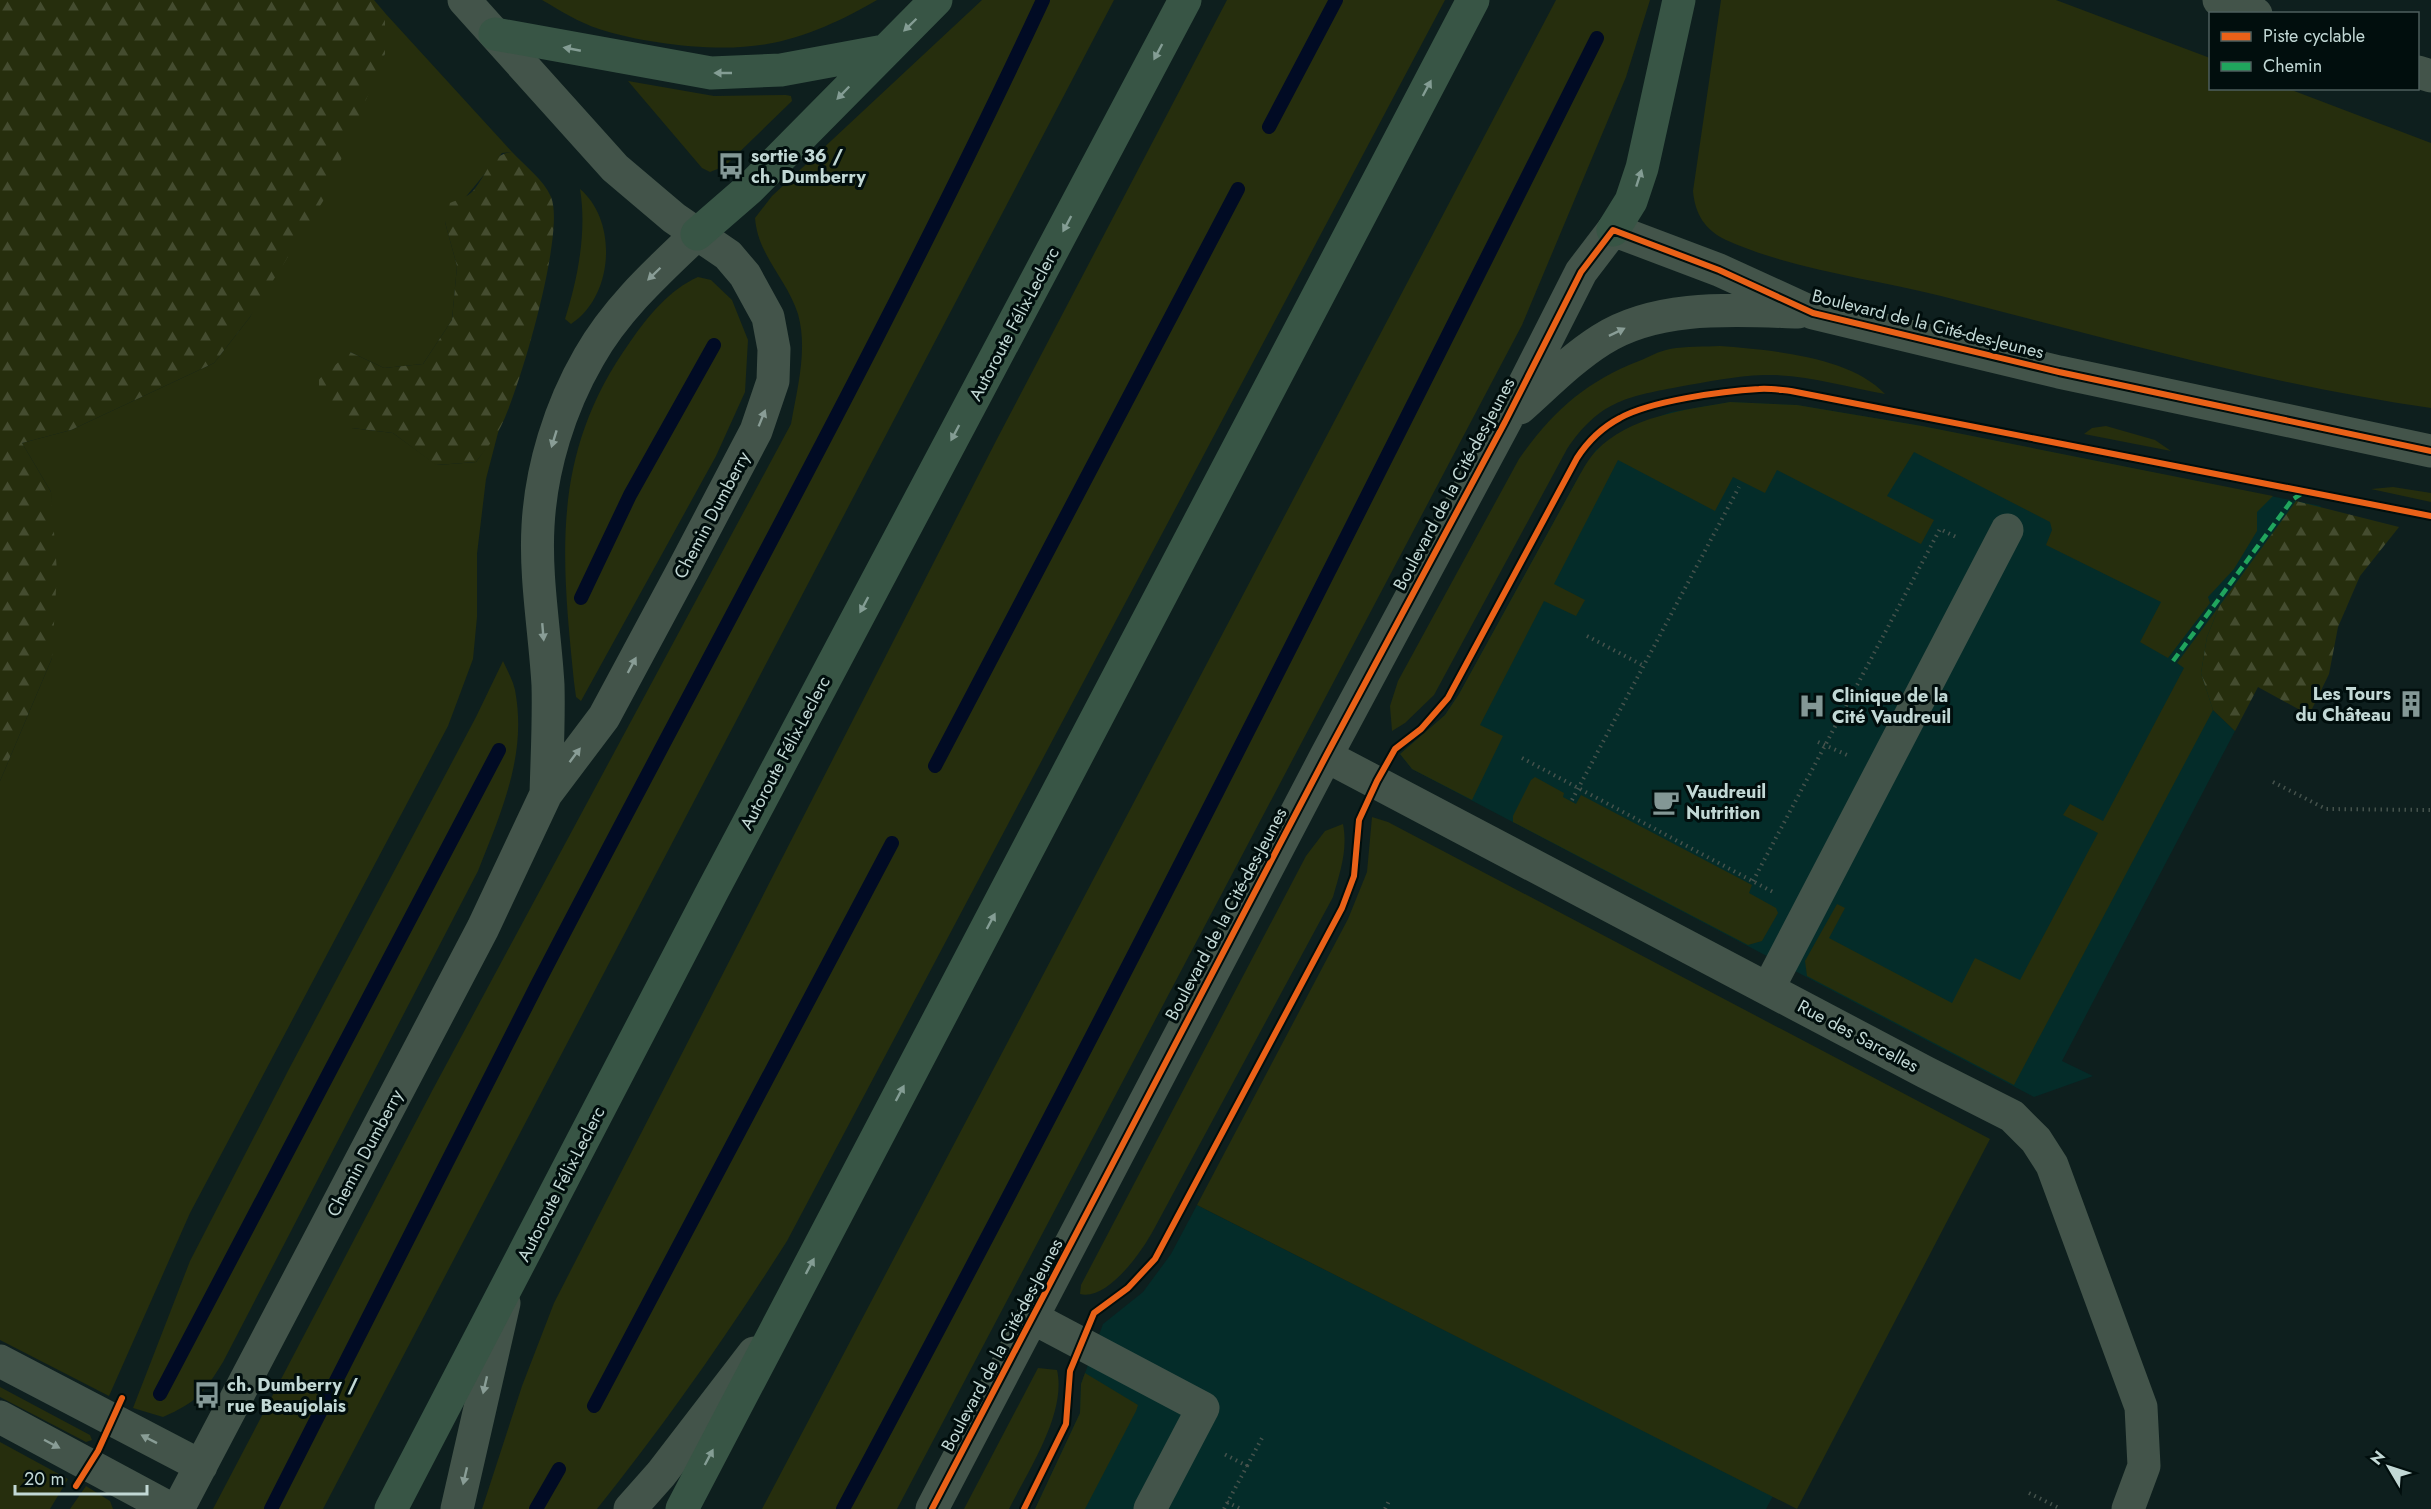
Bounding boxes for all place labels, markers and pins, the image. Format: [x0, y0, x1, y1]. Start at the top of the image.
place label: sortie 36 / ch. Dumberry [751, 143, 866, 190]
bus stop icon: sortie 36 / ch. Dumberry [716, 151, 746, 181]
place label: Les Tours du Château [2295, 681, 2391, 728]
place label: Clinique de la Cité Vaudreuil [1832, 683, 1951, 730]
building icon: Les Tours du Château [2396, 689, 2426, 719]
hospital icon: Clinique de la Cité Vaudreuil [1797, 691, 1827, 721]
place label: Vaudreuil Nutrition [1685, 779, 1766, 826]
cafe icon: Vaudreuil Nutrition [1651, 787, 1681, 817]
place label: ch. Dumberry / rue Beaujolais [227, 1372, 358, 1419]
bus stop icon: ch. Dumberry / rue Beaujolais [192, 1380, 222, 1410]

